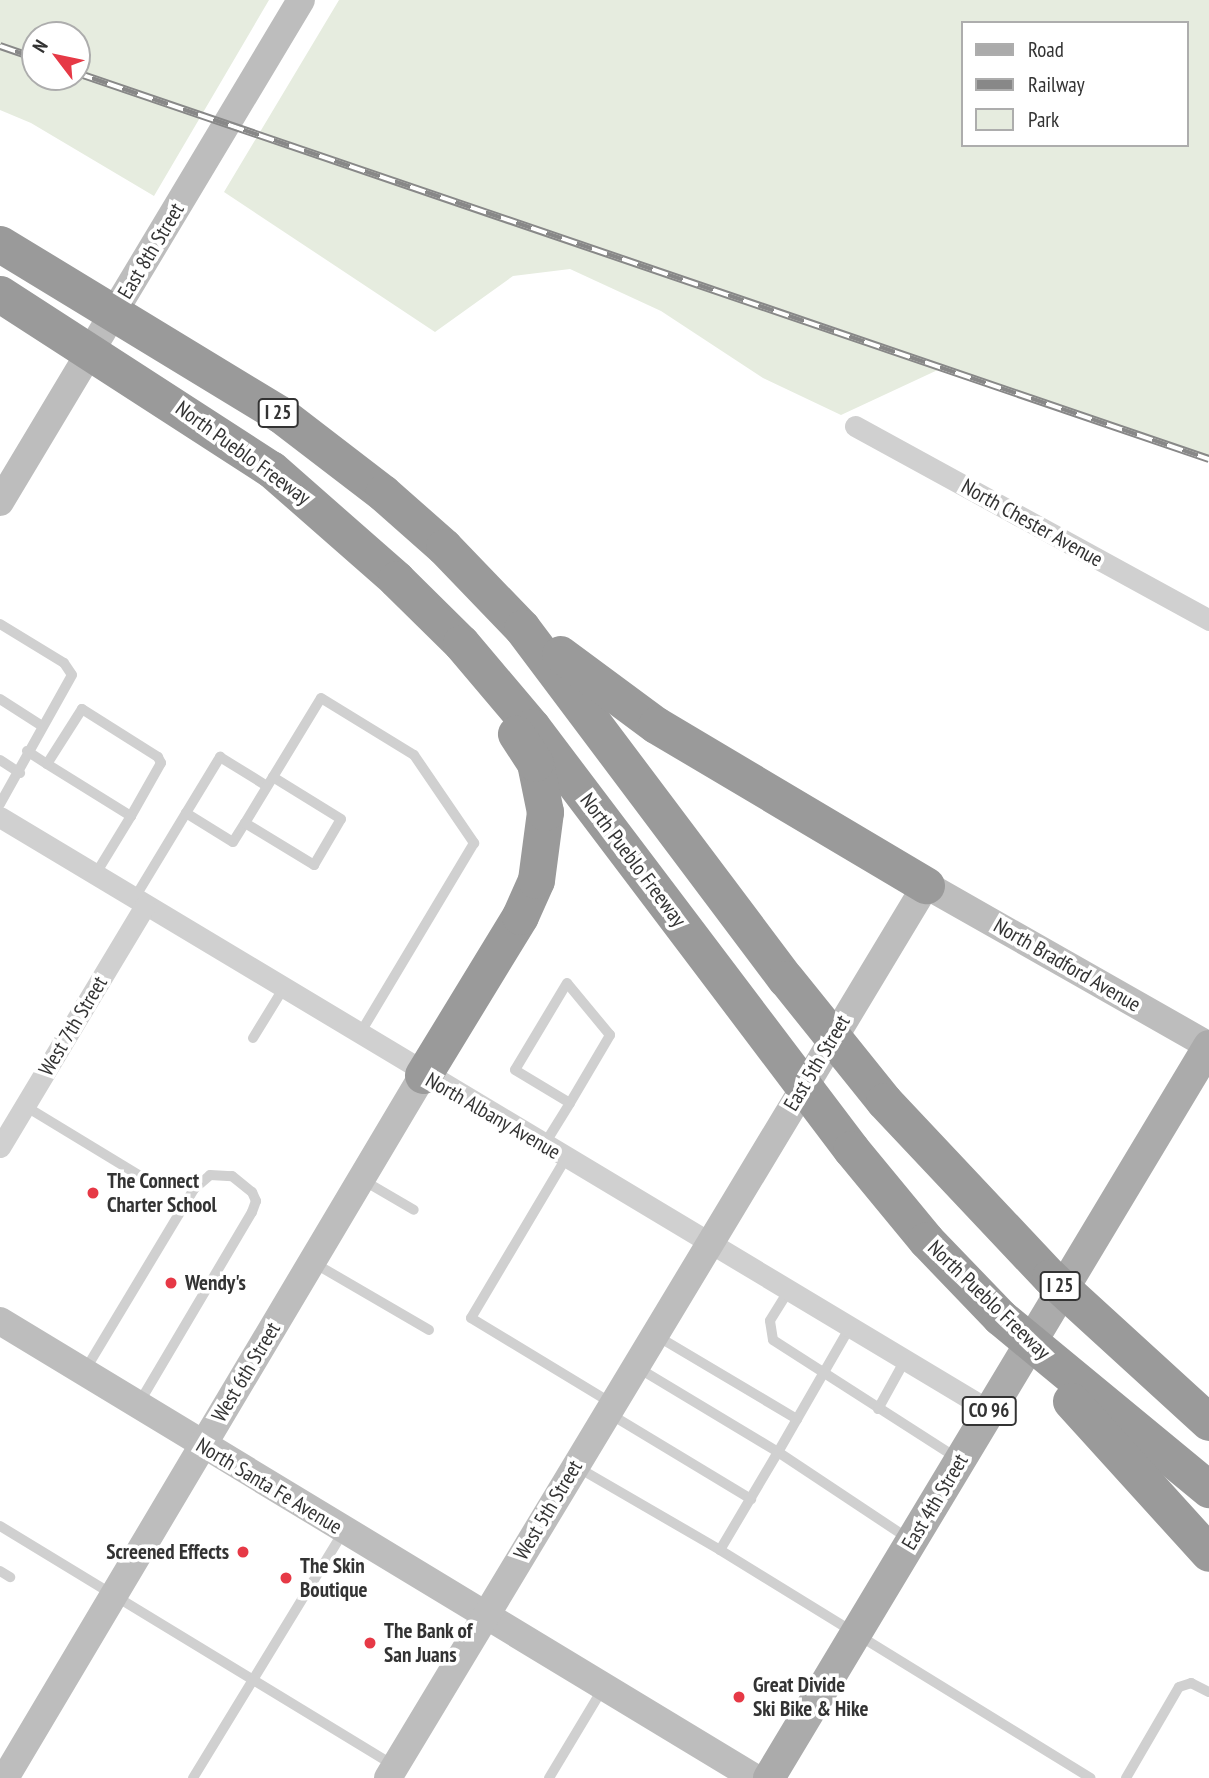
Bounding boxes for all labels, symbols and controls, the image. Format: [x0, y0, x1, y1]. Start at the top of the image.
north arrow [21, 21, 91, 91]
legend [960, 21, 1188, 147]
text: N [27, 35, 53, 57]
text: Road [1028, 36, 1064, 63]
text: Railway [1028, 71, 1085, 98]
text: Park [1028, 106, 1059, 133]
street label: East 8th Street [113, 199, 189, 303]
street label: North Pueblo Freeway [171, 396, 315, 510]
road number: I 25 [257, 398, 299, 428]
street label: North Chester Avenue [957, 474, 1107, 572]
street label: North Pueblo Freeway [575, 788, 691, 932]
street label: North Bradford Avenue [989, 913, 1145, 1017]
street label: West 7th Street [33, 972, 113, 1080]
street label: East 5th Street [779, 1011, 855, 1115]
street label: North Albany Avenue [420, 1067, 566, 1165]
place label: The Connect Charter School [107, 1168, 217, 1218]
marker: The Connect Charter School [85, 1185, 101, 1201]
street label: North Pueblo Freeway [923, 1235, 1055, 1365]
place label: Wendy's [185, 1270, 246, 1296]
road number: I 25 [1039, 1270, 1081, 1302]
marker: Wendy's [163, 1275, 179, 1291]
street label: West 6th Street [206, 1318, 286, 1426]
road number: CO 96 [961, 1396, 1017, 1427]
street label: North Santa Fe Avenue [191, 1432, 347, 1540]
street label: East 4th Street [897, 1450, 973, 1554]
street label: West 5th Street [508, 1456, 588, 1564]
place label: Screened Effects [106, 1539, 229, 1565]
marker: Screened Effects [235, 1544, 251, 1560]
place label: The Skin Boutique [300, 1553, 367, 1603]
marker: The Skin Boutique [278, 1570, 294, 1586]
place label: The Bank of San Juans [384, 1618, 473, 1668]
marker: The Bank of San Juans [362, 1635, 378, 1651]
place label: Great Divide Ski Bike & Hike [753, 1672, 868, 1722]
marker: Great Divide Ski Bike & Hike [731, 1689, 747, 1705]

